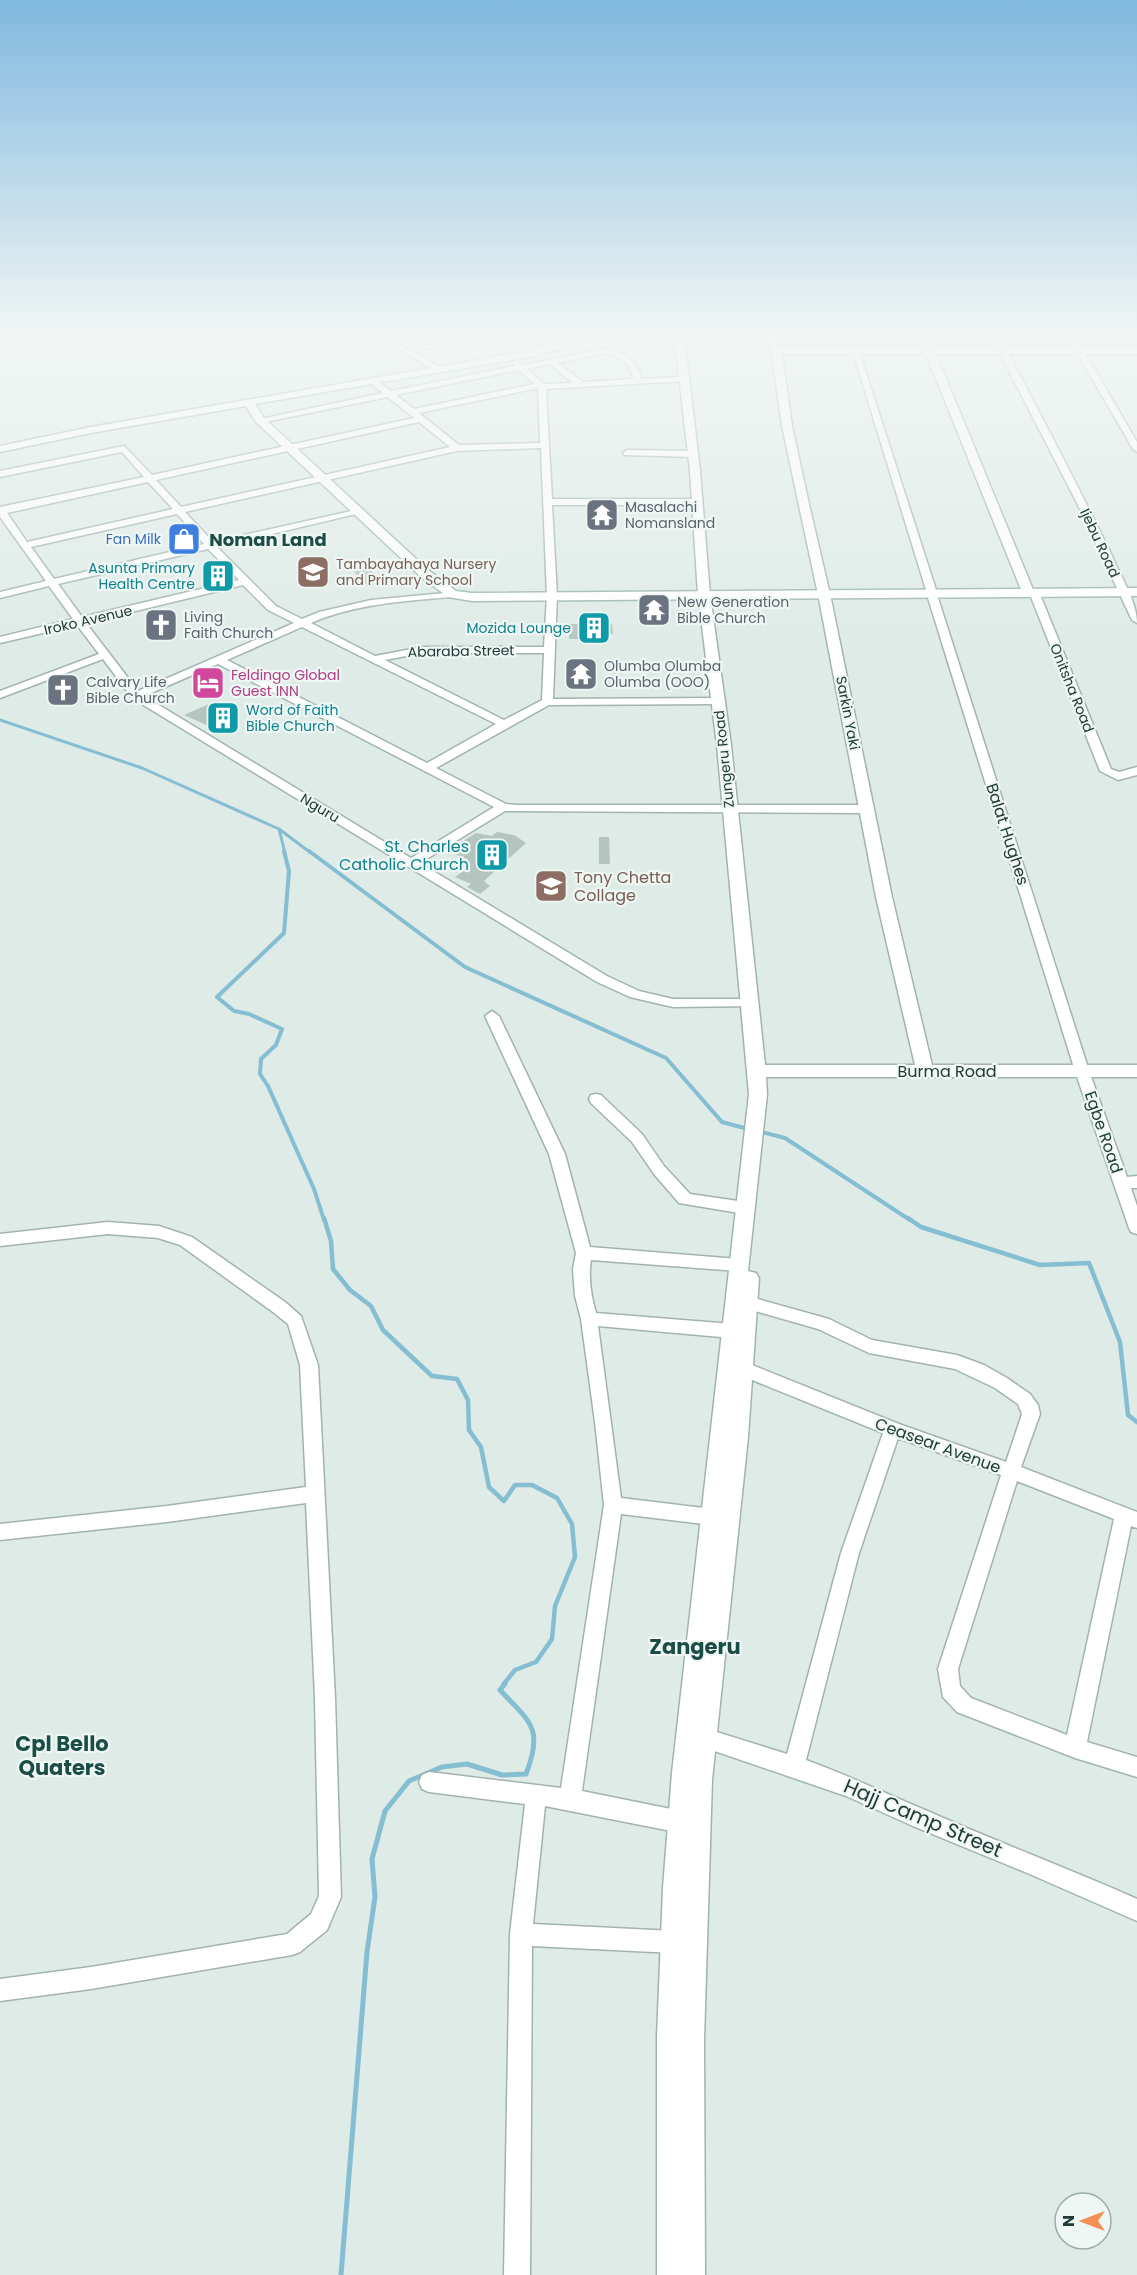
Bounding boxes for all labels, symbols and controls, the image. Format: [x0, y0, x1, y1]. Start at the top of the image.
temple icon: Masalachi Nomansland [584, 497, 620, 533]
place label: Masalachi Nomansland [625, 497, 715, 533]
street label: Ijebu Road [1075, 505, 1125, 581]
shop icon: Fan Milk [166, 521, 202, 557]
district label: Noman Land [209, 527, 327, 552]
place label: Fan Milk [106, 529, 162, 549]
school or university icon: Tambayahaya Nursery and Primary School [295, 554, 331, 590]
place label: Tambayahaya Nursery and Primary School [336, 554, 496, 590]
place label: Asunta Primary Health Centre [88, 558, 195, 594]
building icon: Asunta Primary Health Centre [200, 558, 236, 594]
temple icon: New Generation Bible Church [636, 592, 672, 628]
place label: New Generation Bible Church [677, 592, 789, 628]
street label: Iroko Avenue [42, 600, 134, 640]
church icon: Living Faith Church [143, 607, 179, 643]
place label: Living Faith Church [184, 607, 273, 643]
building icon: Mozida Lounge [576, 610, 612, 646]
place label: Mozida Lounge [466, 618, 571, 638]
street label: Abaraba Street [407, 640, 515, 662]
street label: Onitsha Road [1045, 641, 1099, 735]
temple icon: Olumba Olumba Olumba (OOO) [563, 656, 599, 692]
place label: Olumba Olumba Olumba (OOO) [604, 656, 721, 692]
hotel icon: Feldingo Global Guest INN [190, 665, 226, 701]
place label: Feldingo Global Guest INN [231, 665, 340, 701]
church icon: Calvary Life Bible Church [45, 672, 81, 708]
place label: Calvary Life Bible Church [86, 672, 175, 708]
street label: Sarkin Yaki [831, 674, 865, 752]
building icon: Word of Faith Bible Church [205, 700, 241, 736]
place label: Word of Faith Bible Church [246, 700, 338, 736]
street label: Zungeru Road [709, 709, 739, 809]
street label: Balat Hughes [980, 780, 1035, 888]
street label: Nguru [297, 788, 343, 828]
place label: St. Charles Catholic Church [339, 835, 469, 876]
building icon: St. Charles Catholic Church [474, 837, 510, 873]
place label: Tony Chetta Collage [574, 866, 671, 907]
school or university icon: Tony Chetta Collage [533, 868, 569, 904]
street label: Burma Road [897, 1060, 997, 1083]
street label: Egbe Road [1079, 1088, 1128, 1176]
street label: Ceasear Avenue [872, 1412, 1004, 1479]
district label: Zangeru [649, 1632, 741, 1661]
district label: Cpl Bello Quaters [15, 1729, 109, 1782]
street label: Hajj Camp Street [839, 1772, 1007, 1864]
north arrow [1053, 2191, 1113, 2251]
text: N [1057, 2215, 1080, 2227]

